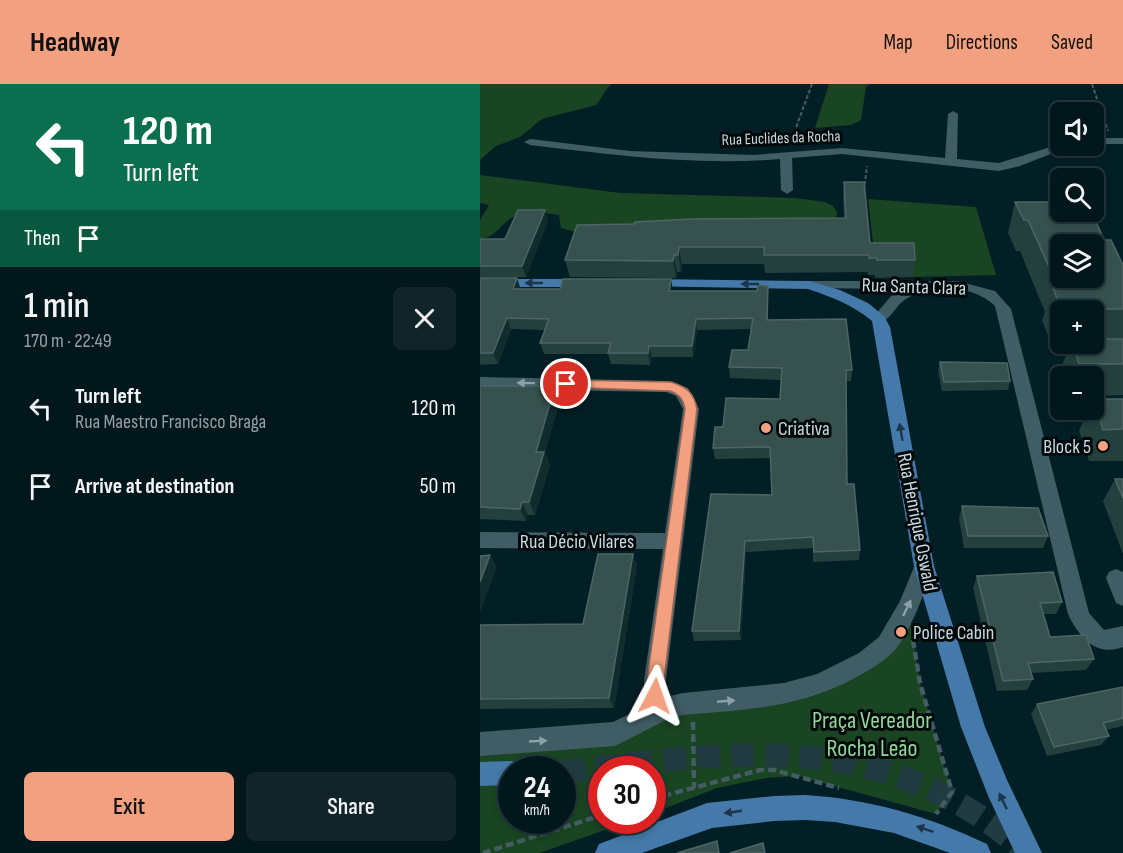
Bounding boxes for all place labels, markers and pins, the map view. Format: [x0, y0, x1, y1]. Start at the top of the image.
pin [540, 358, 591, 409]
place label: Criativa [778, 417, 830, 441]
marker: Criativa [759, 421, 773, 435]
place label: Block 5 [1043, 435, 1091, 459]
marker: Block 5 [1096, 439, 1110, 453]
place label: Police Cabin [913, 621, 994, 645]
marker: Police Cabin [894, 625, 908, 639]

